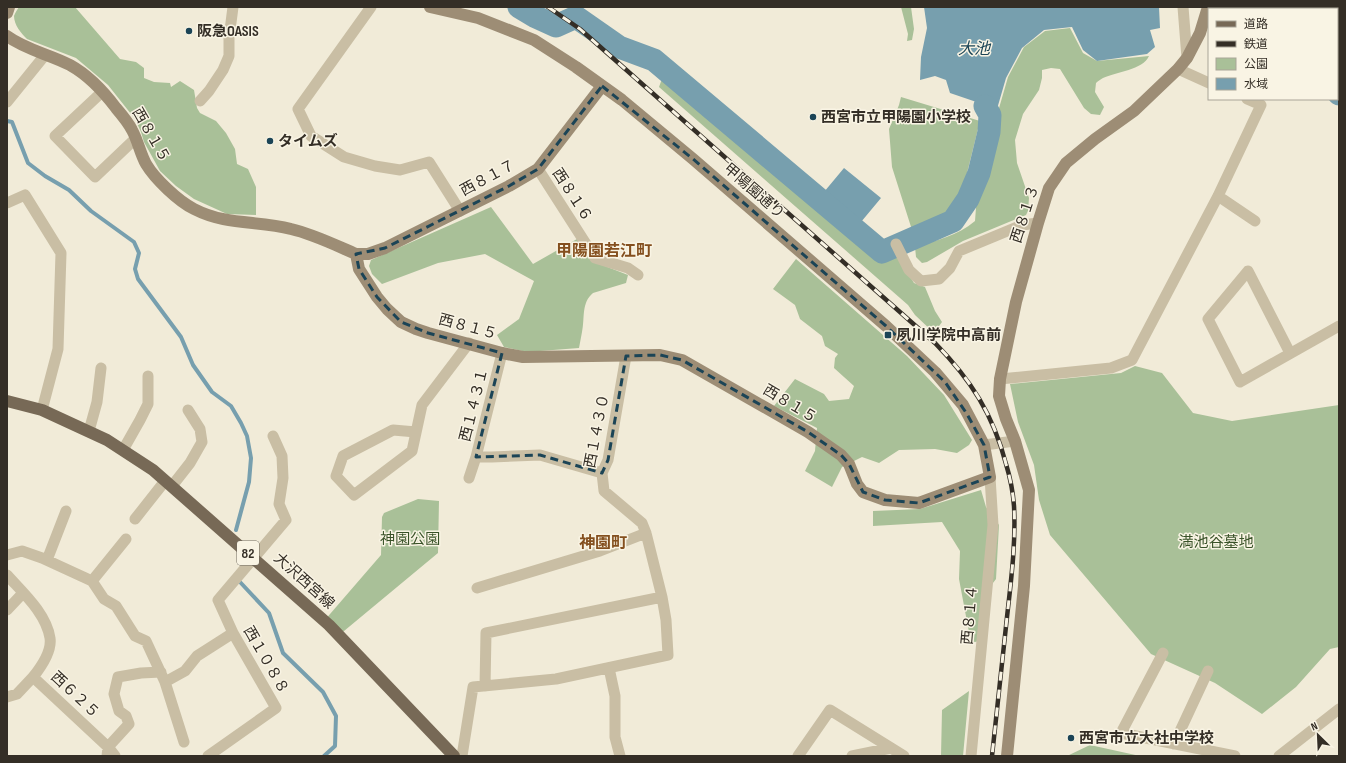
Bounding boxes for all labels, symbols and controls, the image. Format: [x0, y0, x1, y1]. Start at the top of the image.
legend [1208, 8, 1338, 100]
text: 道路 [1244, 17, 1268, 32]
place label: 阪急OASIS [197, 22, 259, 41]
marker: 阪急OASIS [184, 26, 194, 36]
text: 鉄道 [1244, 37, 1268, 52]
water label: 大池 [958, 40, 992, 59]
text: 公園 [1244, 57, 1268, 72]
text: 水域 [1244, 77, 1268, 92]
street label: 西８１５ [128, 104, 174, 166]
place label: 西宮市立甲陽園小学校 [821, 108, 971, 127]
marker: 西宮市立甲陽園小学校 [808, 112, 818, 122]
place label: タイムズ [278, 132, 338, 151]
marker: タイムズ [265, 136, 275, 146]
street label: 西８１７ [457, 156, 519, 200]
street label: 甲陽園通り [719, 159, 789, 223]
street label: 西８１６ [548, 165, 596, 225]
street label: 西８１３ [1007, 183, 1043, 245]
district label: 甲陽園若江町 [556, 242, 652, 261]
street label: 西８１５ [437, 310, 499, 344]
place label: 夙川学院中高前 [896, 326, 1001, 345]
marker: 夙川学院中高前 [883, 330, 893, 340]
street label: 西１４３１ [456, 366, 492, 444]
street label: 西８１５ [759, 380, 821, 428]
street label: 西１４３０ [581, 392, 613, 470]
park label: 神園公園 [380, 530, 440, 549]
district label: 神園町 [579, 533, 627, 553]
park label: 満池谷墓地 [1178, 533, 1254, 552]
road number: 82 [237, 541, 259, 565]
street label: 大沢西宮線 [270, 549, 338, 613]
street label: 西８１４ [958, 584, 982, 646]
street label: 西１０８８ [239, 623, 293, 697]
street label: 西６２５ [47, 668, 103, 722]
north arrow [1298, 715, 1338, 755]
text: N [1309, 719, 1320, 733]
place label: 西宮市立大社中学校 [1079, 729, 1214, 748]
marker: 西宮市立大社中学校 [1066, 733, 1076, 743]

